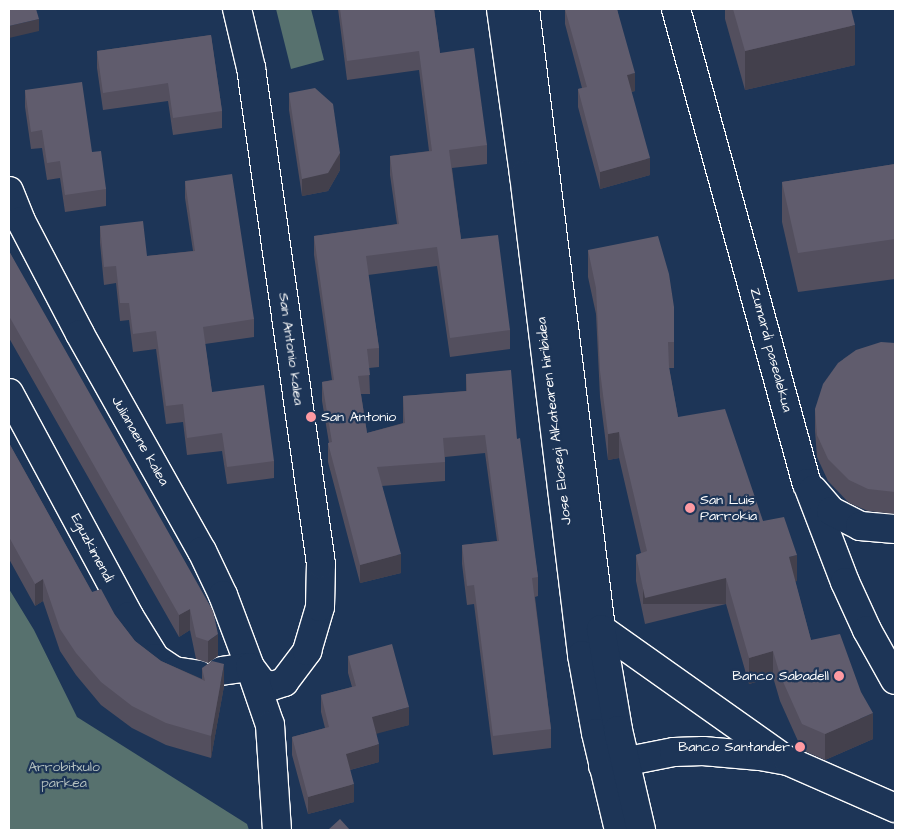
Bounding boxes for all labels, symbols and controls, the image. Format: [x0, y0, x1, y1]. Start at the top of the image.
street label: Zumardi pasealekua [746, 286, 796, 414]
street label: San Antonio kalea [275, 292, 307, 406]
street label: Jose Elosegi Alkatearen hiribidea [533, 316, 575, 526]
street label: Julianaene kalea [108, 393, 172, 489]
place label: San Antonio [321, 409, 396, 425]
marker: San Antonio [305, 411, 317, 423]
place label: San Luis Parrokia [700, 492, 757, 524]
marker: San Luis Parrokia [684, 502, 696, 514]
street label: Eguzkimendi [67, 511, 117, 585]
place label: Banco Sabadell [732, 668, 829, 684]
marker: Banco Sabadell [833, 670, 845, 682]
place label: Banco Santander [678, 739, 790, 755]
marker: Banco Santander [794, 741, 806, 753]
park label: Arrobitxulo parkea [28, 759, 100, 792]

